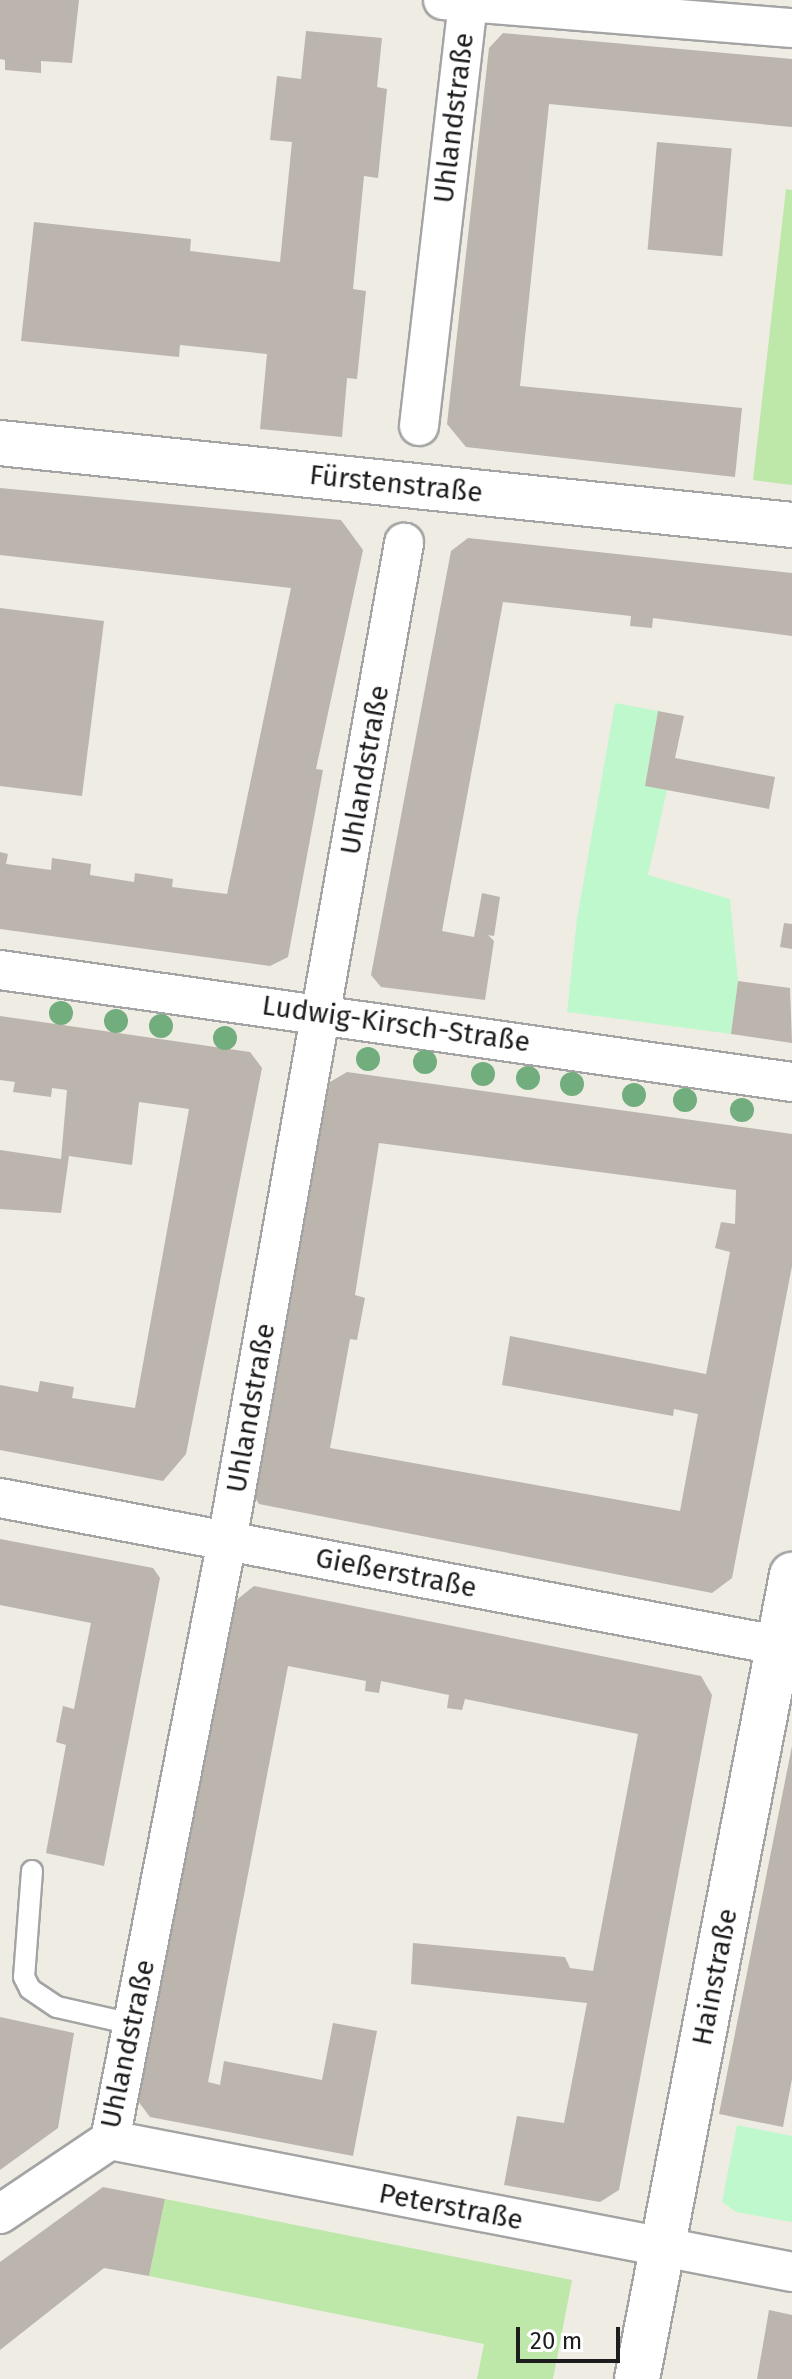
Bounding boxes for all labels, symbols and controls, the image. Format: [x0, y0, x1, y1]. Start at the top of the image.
street label: Uhlandstraße [427, 31, 481, 205]
street label: Fürstenstraße [308, 458, 484, 510]
street label: Uhlandstraße [334, 683, 396, 857]
street label: Ludwig-Kirsch-Straße [260, 989, 532, 1059]
street label: Uhlandstraße [220, 1321, 282, 1495]
street label: Gießerstraße [313, 1541, 479, 1605]
street label: Hainstraße [685, 1906, 745, 2048]
street label: Uhlandstraße [94, 1957, 162, 2131]
street label: Peterstraße [376, 2177, 526, 2237]
scale bar [520, 2311, 624, 2361]
text: 20 m [530, 2327, 582, 2355]

